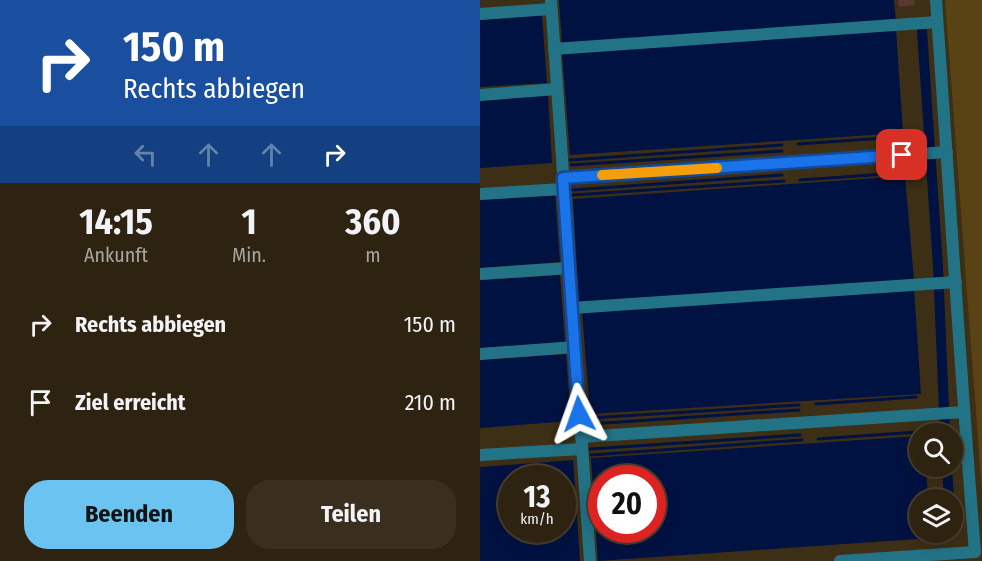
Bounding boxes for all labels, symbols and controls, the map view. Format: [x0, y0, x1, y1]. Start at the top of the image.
text: 150 m [123, 22, 225, 72]
icon: right [24, 24, 102, 102]
text: Rechts abbiegen [123, 73, 305, 105]
pin [876, 129, 927, 180]
icon: left [129, 138, 162, 171]
icon: ahead [192, 138, 225, 171]
icon: ahead [255, 138, 288, 171]
icon: right [318, 138, 351, 171]
icon: arrive [885, 138, 918, 171]
text: 14:15 [79, 200, 153, 244]
text: 1 [241, 200, 257, 244]
text: 360 [345, 200, 401, 244]
text: Ankunft [84, 243, 148, 267]
text: Min. [232, 243, 266, 267]
text: m [365, 243, 381, 267]
icon: right [24, 308, 57, 341]
text: Rechts abbiegen [75, 311, 226, 338]
text: 150 m [404, 311, 456, 338]
position arrow [547, 382, 611, 446]
icon: arrive [24, 386, 57, 419]
text: Ziel erreicht [75, 389, 186, 416]
text: 210 m [405, 389, 456, 416]
map controls [909, 423, 963, 543]
button: search [909, 423, 963, 477]
speed limit sign: 20 [588, 465, 666, 543]
text: 13 [524, 479, 550, 515]
button: Beenden [24, 480, 234, 549]
button: Teilen [246, 480, 456, 549]
button: layers [909, 489, 963, 543]
text: km/h [520, 510, 554, 528]

